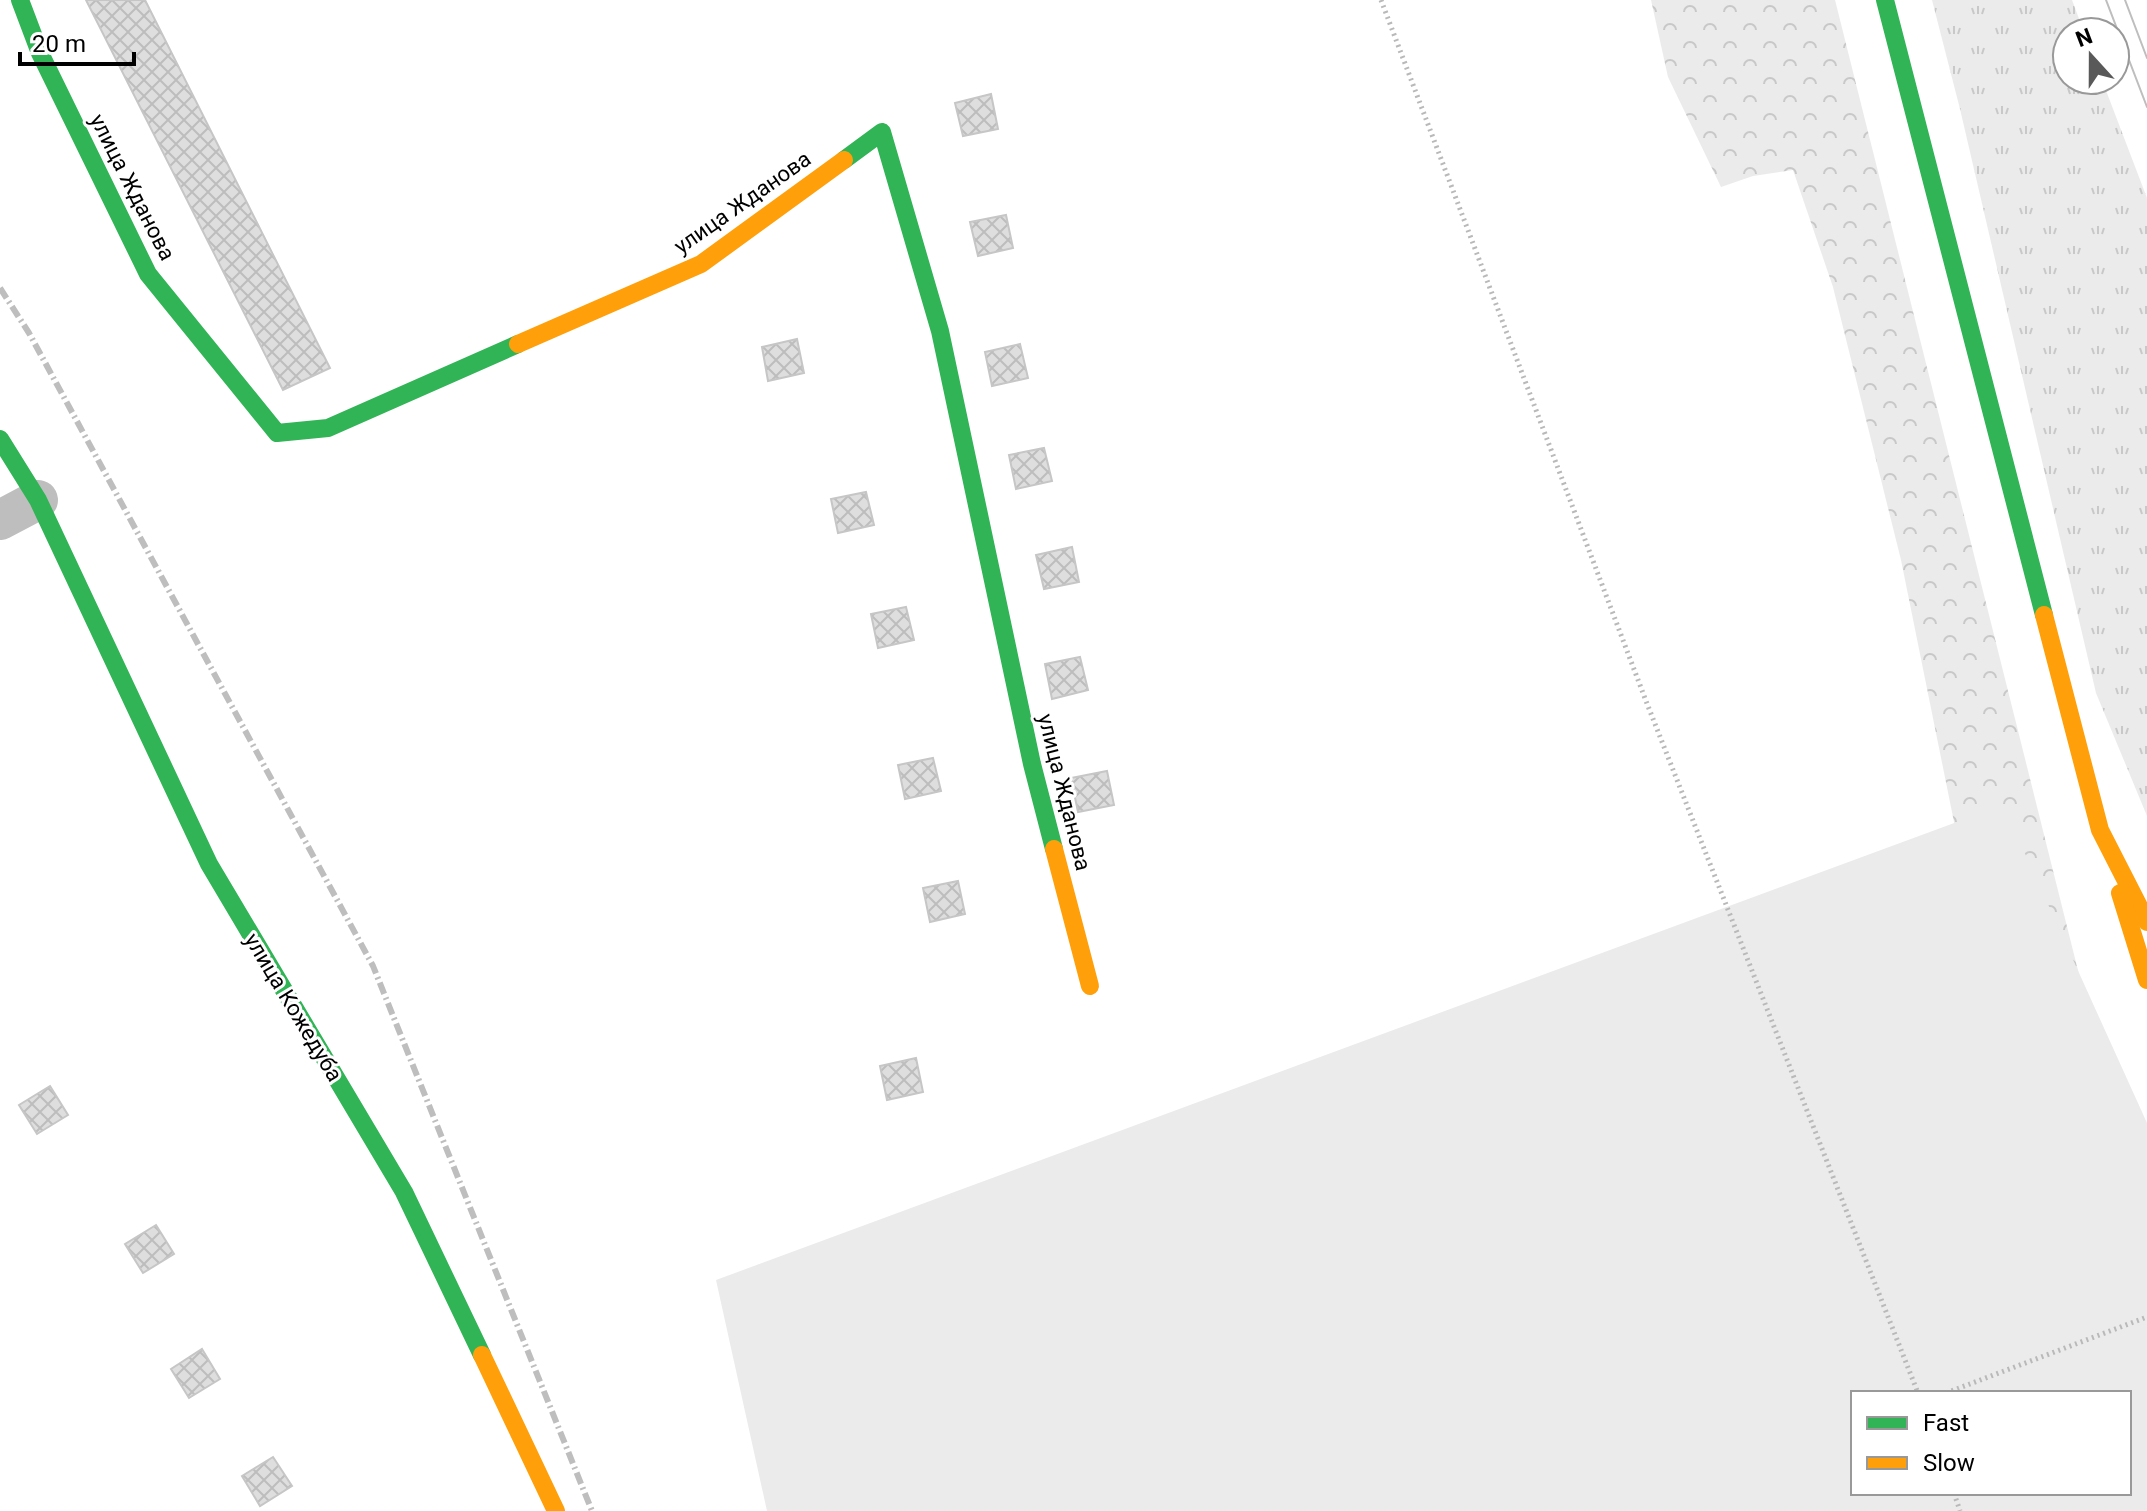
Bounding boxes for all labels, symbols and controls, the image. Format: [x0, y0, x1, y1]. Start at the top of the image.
scale bar [20, 16, 134, 66]
north arrow [2051, 16, 2131, 96]
text: N [2072, 23, 2096, 52]
text: 20 m [32, 30, 86, 58]
street label: улица Жданова [85, 110, 180, 265]
street label: улица Жданова [669, 146, 815, 259]
street label: улица Жданова [1033, 711, 1096, 873]
street label: улица Кожедуба [240, 929, 348, 1086]
legend [1851, 1391, 2131, 1495]
text: Fast [1923, 1409, 1969, 1437]
text: Slow [1923, 1449, 1975, 1477]

